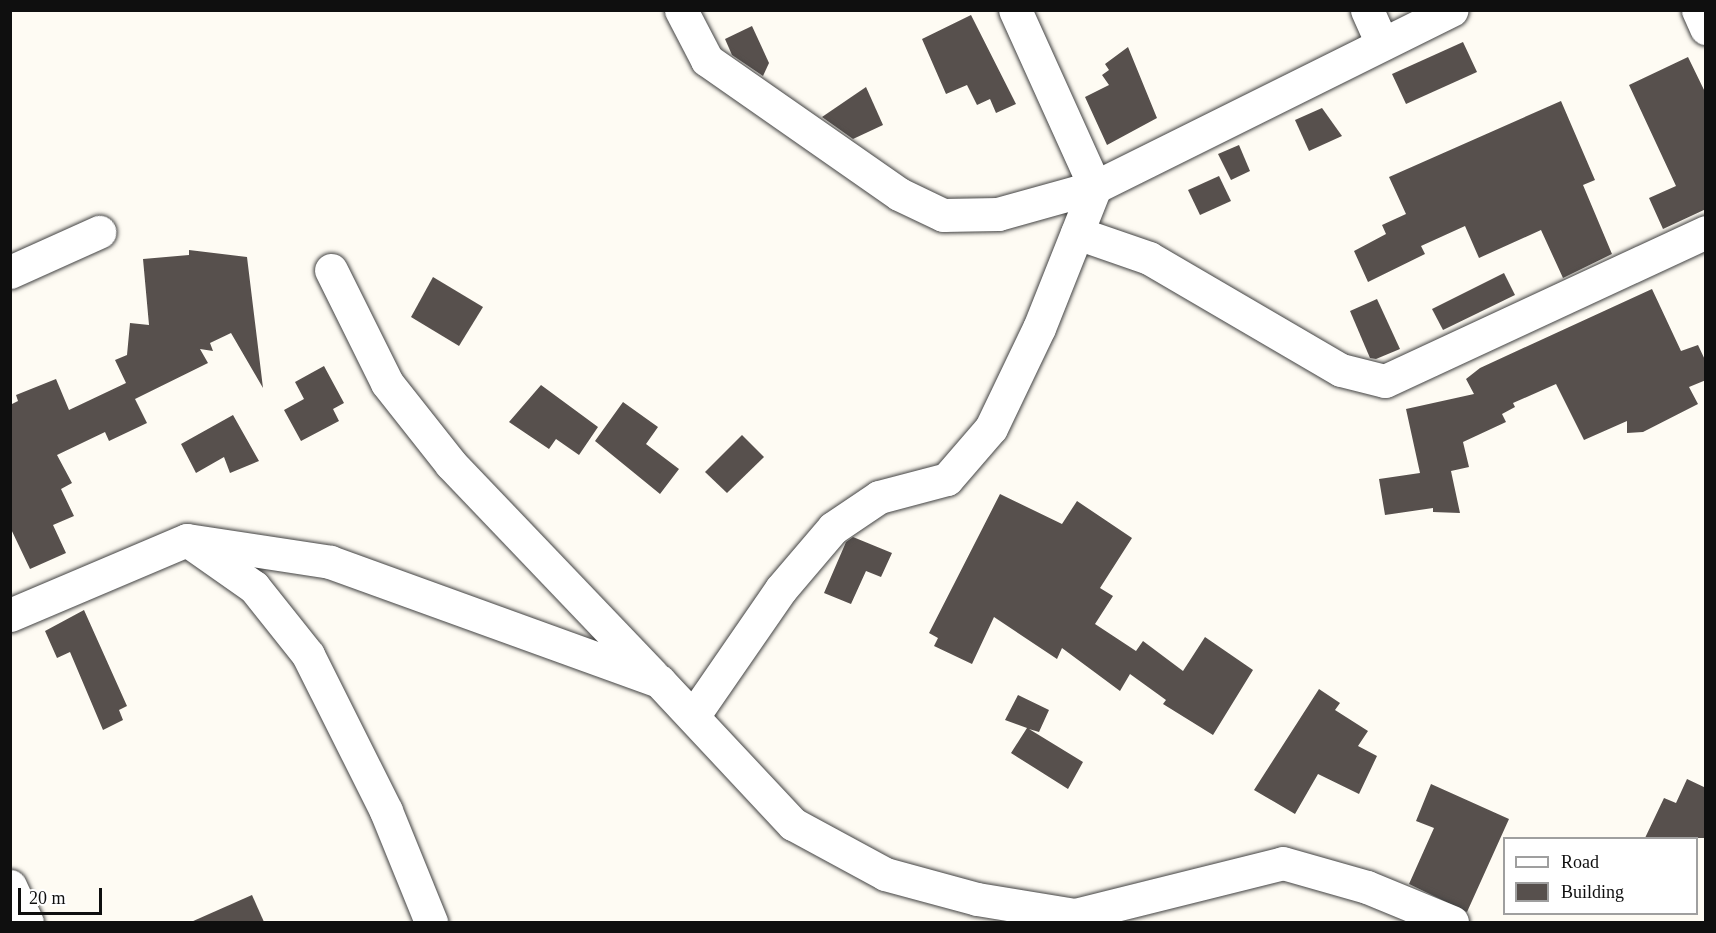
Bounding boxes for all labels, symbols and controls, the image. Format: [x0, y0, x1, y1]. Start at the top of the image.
legend [1503, 837, 1698, 915]
text: Road [1561, 852, 1599, 872]
scale bar [21, 876, 105, 914]
text: Building [1561, 882, 1624, 902]
text: 20 m [29, 888, 66, 908]

